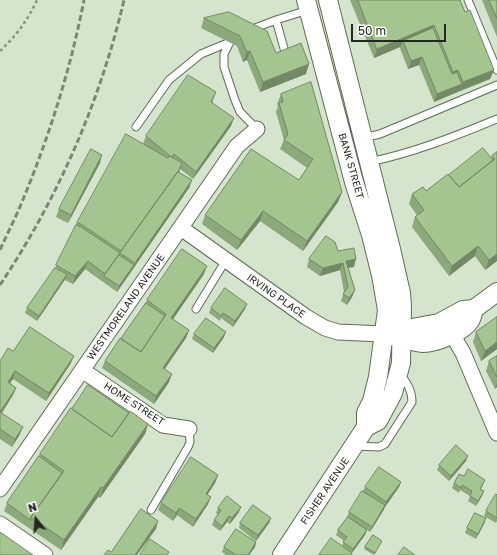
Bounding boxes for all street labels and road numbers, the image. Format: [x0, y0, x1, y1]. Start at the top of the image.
street label: BANK STREET [336, 132, 366, 200]
street label: WESTMORELAND AVENUE [85, 252, 167, 362]
street label: IRVING PLACE [244, 271, 308, 321]
street label: HOME STREET [101, 380, 167, 428]
street label: FISHER AVENUE [298, 455, 352, 527]

